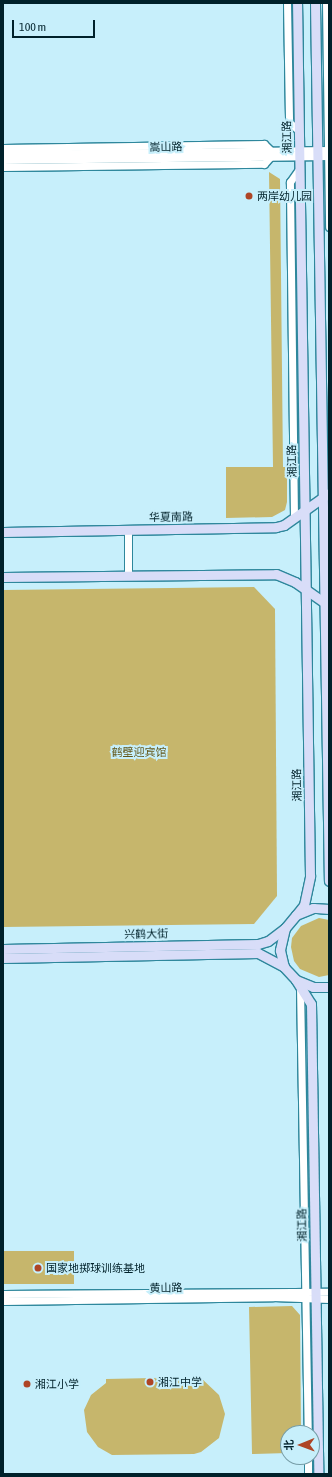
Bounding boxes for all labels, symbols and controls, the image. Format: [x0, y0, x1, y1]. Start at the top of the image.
scale bar [14, 12, 97, 38]
text: 100 m [19, 20, 46, 34]
street label: 湘江路 [280, 120, 294, 154]
street label: 嵩山路 [149, 140, 183, 154]
place label: 两岸幼儿园 [257, 189, 312, 203]
marker: 两岸幼儿园 [244, 191, 254, 201]
street label: 湘江路 [285, 444, 299, 478]
street label: 华夏南路 [149, 510, 193, 524]
park label: 鹤壁迎宾馆 [112, 745, 166, 759]
street label: 湘江路 [290, 768, 304, 802]
street label: 兴鹤大街 [124, 927, 168, 941]
street label: 湘江路 [295, 1208, 309, 1242]
place label: 国家地掷球训练基地 [46, 1261, 145, 1275]
marker: 国家地掷球训练基地 [33, 1263, 43, 1273]
street label: 黄山路 [149, 1281, 183, 1295]
place label: 湘江中学 [158, 1375, 202, 1389]
place label: 湘江小学 [35, 1377, 79, 1391]
marker: 湘江中学 [145, 1377, 155, 1387]
marker: 湘江小学 [22, 1379, 32, 1389]
north arrow [280, 1425, 320, 1465]
text: 北 [283, 1440, 295, 1451]

